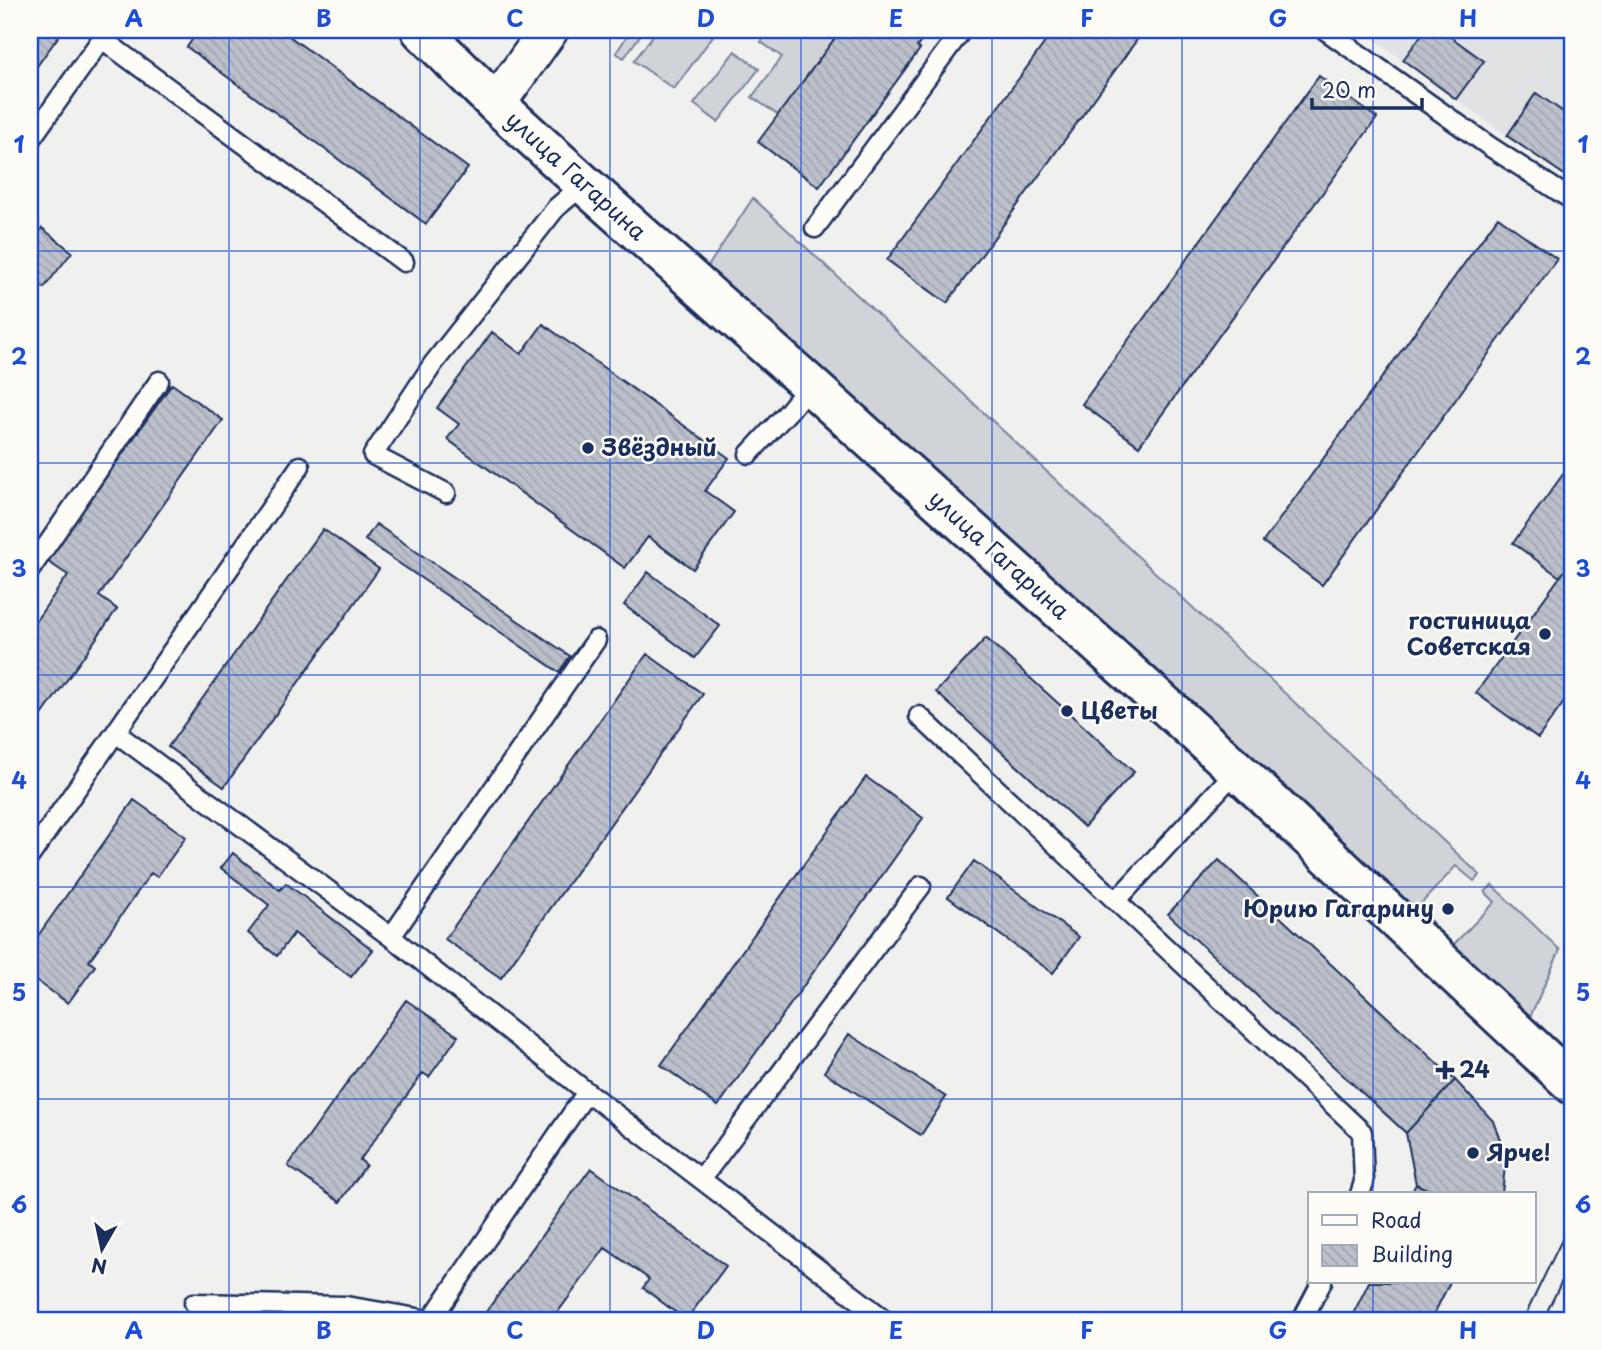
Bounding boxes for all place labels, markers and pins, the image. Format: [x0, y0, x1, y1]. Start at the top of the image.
place label: Звёздный [601, 429, 717, 464]
marker: Звёздный [580, 440, 596, 456]
place label: гостиница Советская [1407, 602, 1531, 663]
marker: гостиница Советская [1537, 626, 1553, 642]
place label: Цветы [1081, 692, 1158, 727]
marker: Цветы [1059, 703, 1075, 719]
place label: Юрию Гагарину [1243, 890, 1434, 925]
marker: Юрию Гагарину [1440, 901, 1456, 917]
place label: 24 [1459, 1051, 1490, 1086]
marker: 24 [1437, 1062, 1453, 1078]
place label: Ярче! [1486, 1134, 1550, 1169]
marker: Ярче! [1465, 1145, 1481, 1161]

